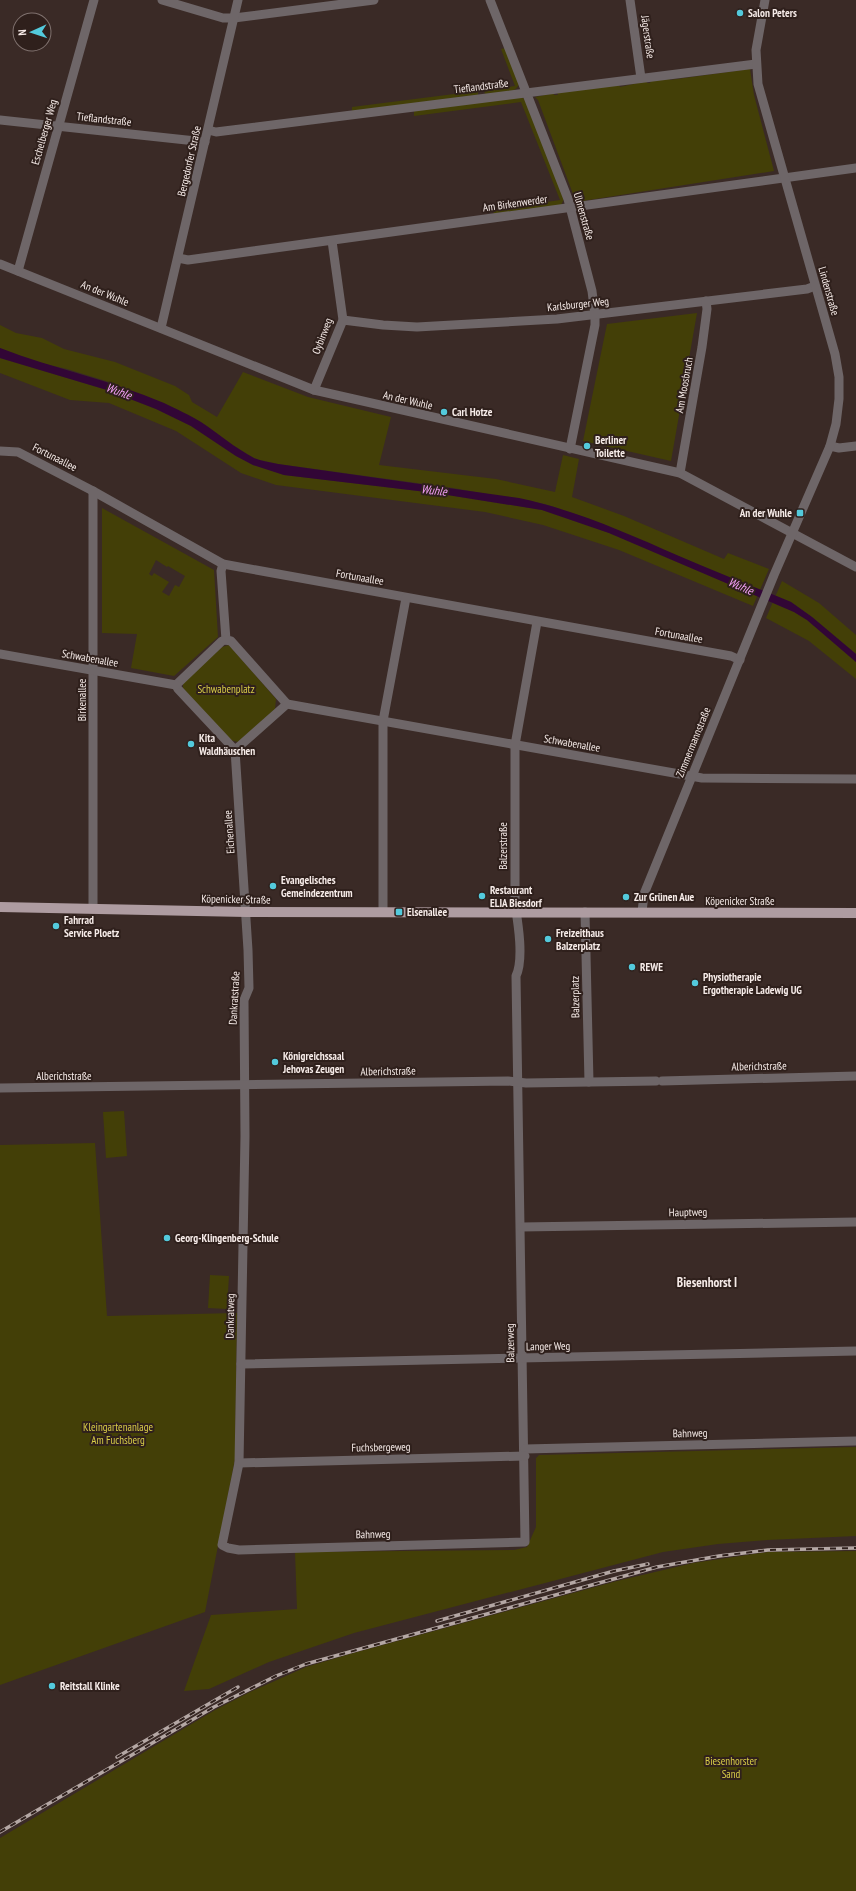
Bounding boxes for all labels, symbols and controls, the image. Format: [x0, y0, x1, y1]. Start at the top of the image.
place label: Salon Peters [748, 6, 797, 20]
marker: Salon Peters [735, 8, 745, 18]
north arrow [12, 12, 52, 52]
street label: Jägerstraße [638, 14, 658, 60]
text: N [15, 29, 29, 36]
street label: Tieflandstraße [453, 76, 510, 96]
street label: Eschelberger Weg [28, 97, 60, 166]
street label: Tieflandstraße [76, 109, 133, 129]
street label: Bergedorfer Straße [174, 124, 204, 198]
street label: Ulmenstraße [571, 191, 598, 242]
street label: Am Birkenwerder [482, 192, 548, 214]
street label: Lindenstraße [815, 265, 843, 317]
street label: An der Wuhle [79, 277, 131, 309]
street label: Karlsburger Weg [546, 294, 610, 314]
street label: Oybinweg [309, 316, 335, 356]
street label: Am Moosbruch [672, 356, 696, 414]
water label: Wuhle [104, 380, 135, 403]
street label: An der Wuhle [382, 387, 435, 413]
place label: Carl Hotze [452, 405, 493, 419]
marker: Carl Hotze [439, 407, 449, 417]
place label: Berliner Toilette [595, 433, 627, 460]
street label: Fortunaallee [30, 440, 80, 474]
marker: Berliner Toilette [582, 441, 592, 451]
water label: Wuhle [420, 481, 449, 499]
place label: An der Wuhle [739, 506, 792, 520]
marker: An der Wuhle [795, 508, 805, 518]
street label: Fortunaallee [335, 566, 385, 588]
water label: Wuhle [726, 574, 757, 598]
street label: Fortunaallee [654, 624, 704, 646]
street label: Schwabenallee [61, 646, 120, 670]
street label: Birkenallee [75, 678, 89, 721]
park label: Schwabenplatz [197, 682, 255, 696]
street label: Zimmermannstraße [673, 704, 714, 779]
place label: Kita Waldhäuschen [198, 731, 255, 758]
street label: Schwabenallee [543, 731, 602, 755]
marker: Kita Waldhäuschen [186, 739, 196, 749]
street label: Eichenallee [220, 809, 238, 854]
street label: Balzerstraße [496, 822, 510, 870]
place label: Evangelisches Gemeindezentrum [281, 873, 353, 900]
marker: Evangelisches Gemeindezentrum [268, 881, 278, 891]
place label: Restaurant ELIA Biesdorf [490, 883, 543, 910]
place label: Zur Grünen Aue [634, 890, 695, 904]
street label: Köpenicker Straße [201, 891, 271, 907]
marker: Restaurant ELIA Biesdorf [477, 891, 487, 901]
marker: Zur Grünen Aue [621, 892, 631, 902]
street label: Köpenicker Straße [705, 894, 775, 908]
place label: Elsenallee [407, 905, 447, 919]
marker: Elsenallee [394, 907, 404, 917]
place label: Fahrrad Service Ploetz [64, 913, 119, 940]
marker: Fahrrad Service Ploetz [51, 921, 61, 931]
place label: Freizeithaus Balzerplatz [556, 926, 604, 953]
marker: Freizeithaus Balzerplatz [543, 934, 553, 944]
place label: REWE [640, 960, 663, 974]
marker: REWE [627, 962, 637, 972]
street label: Dankratstraße [226, 970, 242, 1025]
place label: Physiotherapie Ergotherapie Ladewig UG [703, 970, 802, 997]
street label: Balzerplatz [568, 976, 582, 1018]
marker: Physiotherapie Ergotherapie Ladewig UG [690, 978, 700, 988]
place label: Königreichssaal Jehovas Zeugen [282, 1049, 344, 1076]
marker: Königreichssaal Jehovas Zeugen [270, 1057, 280, 1067]
street label: Alberichstraße [731, 1059, 787, 1073]
street label: Alberichstraße [360, 1064, 416, 1078]
street label: Alberichstraße [36, 1069, 92, 1083]
street label: Hauptweg [669, 1205, 708, 1219]
place label: Georg-Klingenberg-Schule [175, 1231, 279, 1245]
marker: Georg-Klingenberg-Schule [162, 1233, 172, 1243]
district label: Biesenhorst I [677, 1274, 737, 1291]
street label: Dankratweg [223, 1293, 237, 1339]
street label: Balzerweg [503, 1323, 517, 1363]
street label: Langer Weg [526, 1339, 571, 1353]
park label: Kleingartenanlage Am Fuchsberg [83, 1420, 153, 1447]
street label: Bahnweg [672, 1426, 708, 1440]
street label: Fuchsbergeweg [351, 1439, 411, 1455]
street label: Bahnweg [355, 1527, 391, 1541]
place label: Reitstall Klinke [60, 1679, 120, 1693]
marker: Reitstall Klinke [47, 1681, 57, 1691]
park label: Biesenhorster Sand [705, 1754, 757, 1781]

